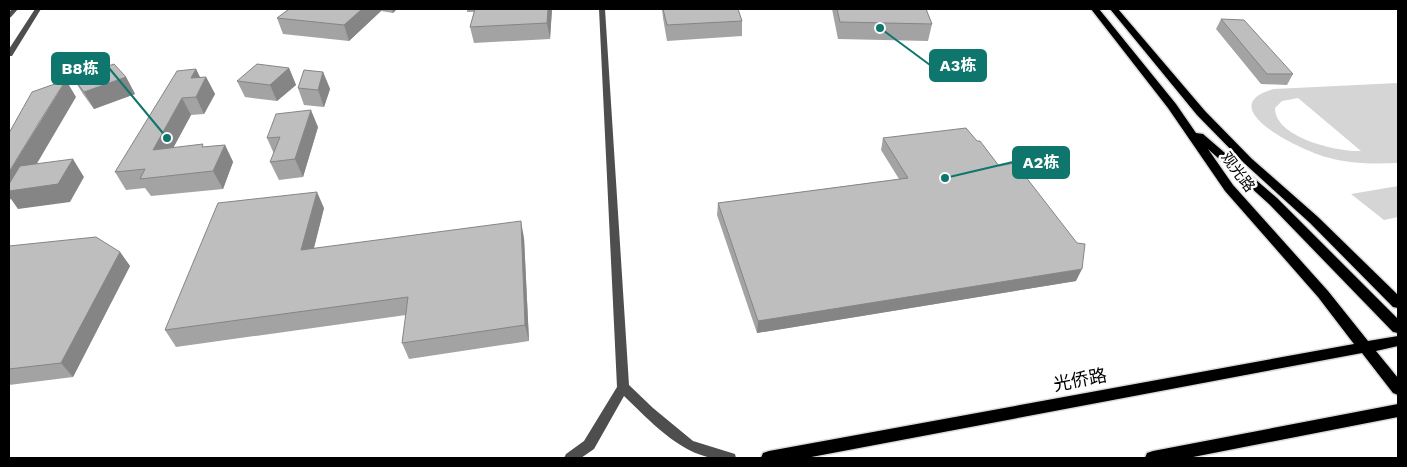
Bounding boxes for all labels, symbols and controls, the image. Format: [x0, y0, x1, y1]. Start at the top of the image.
callout: A3栋 [930, 50, 986, 81]
callout: B8栋 [52, 53, 109, 84]
text: A3栋 [940, 56, 976, 75]
text: B8栋 [62, 59, 98, 78]
callout: A2栋 [1013, 147, 1069, 178]
street label: 观光路 [1217, 149, 1259, 195]
text: A2栋 [1023, 153, 1059, 172]
street label: 光侨路 [1051, 364, 1108, 395]

